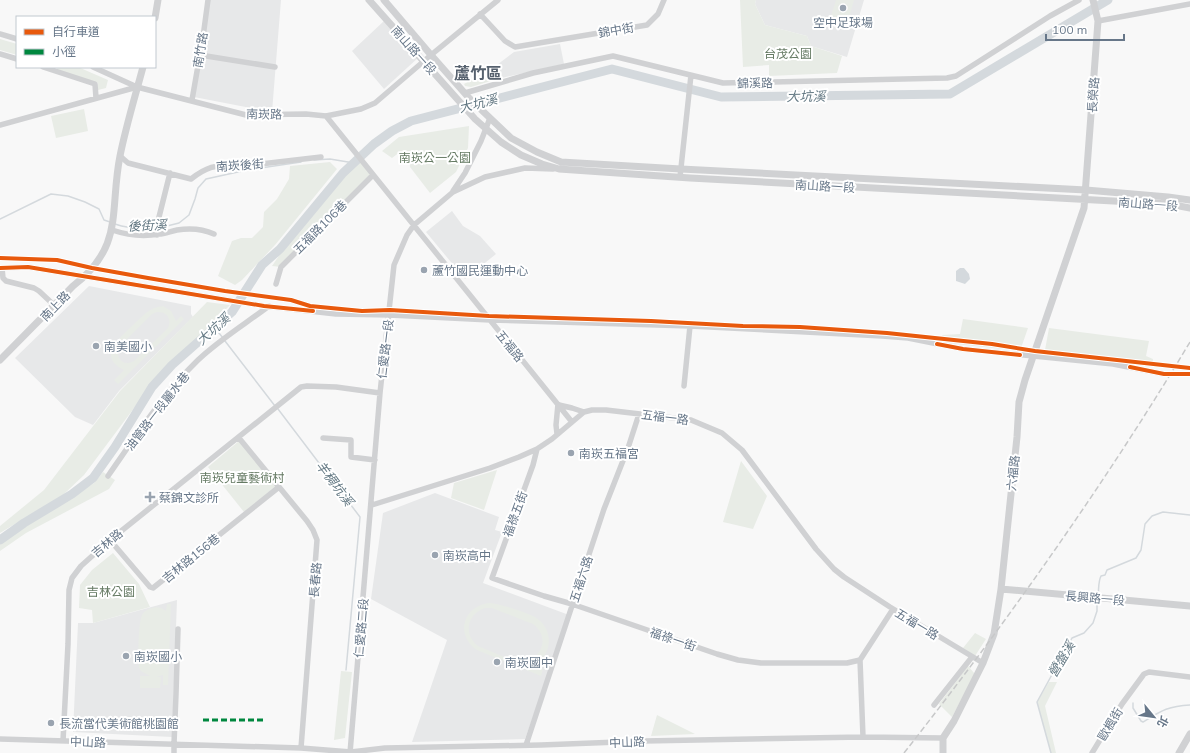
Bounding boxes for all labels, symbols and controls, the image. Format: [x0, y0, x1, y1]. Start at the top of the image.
marker: 空中足球場 [838, 3, 848, 13]
place label: 空中足球場 [813, 15, 873, 30]
legend [16, 16, 156, 68]
scale bar [1046, 16, 1124, 42]
street label: 錦中街 [597, 19, 635, 41]
text: 100 m [1052, 22, 1087, 37]
street label: 南山路一段 [388, 23, 440, 77]
text: 自行車道 [52, 24, 100, 39]
street label: 南竹路 [190, 31, 210, 69]
text: 小徑 [52, 44, 76, 59]
park label: 台茂公園 [764, 46, 812, 61]
district label: 蘆竹區 [454, 63, 502, 83]
street label: 錦溪路 [737, 75, 773, 91]
street label: 長榮路 [1084, 77, 1102, 113]
water label: 大坑溪 [786, 88, 828, 104]
water label: 大坑溪 [457, 90, 501, 115]
street label: 南崁路 [246, 106, 282, 122]
park label: 南崁公一公園 [399, 150, 471, 165]
street label: 南崁後街 [216, 156, 264, 174]
street label: 南山路一段 [795, 177, 855, 195]
street label: 南山路一段 [1118, 194, 1178, 214]
street label: 五福路106巷 [290, 197, 350, 257]
water label: 後街溪 [127, 216, 169, 234]
place label: 蘆竹國民運動中心 [432, 263, 528, 278]
marker: 蘆竹國民運動中心 [419, 265, 429, 275]
street label: 南上路 [37, 288, 73, 324]
water label: 大坑溪 [193, 309, 234, 348]
street label: 仁愛路一段 [374, 318, 396, 380]
street label: 五福路 [493, 327, 527, 365]
place label: 南美國小 [104, 339, 152, 354]
marker: 南美國小 [91, 341, 101, 351]
street label: 油管路一段麗水巷 [122, 369, 192, 453]
street label: 五福一路 [640, 407, 690, 427]
place label: 南崁五福宮 [579, 446, 639, 461]
marker: 南崁五福宮 [566, 448, 576, 458]
street label: 六福路 [1004, 454, 1022, 492]
water label: 羊稠坑溪 [313, 457, 358, 510]
park label: 南崁兒童藝術村 [200, 470, 285, 485]
street label: 福祿五街 [500, 489, 530, 539]
place label: 蔡錦文診所 [159, 490, 219, 505]
marker: 蔡錦文診所 [144, 491, 156, 503]
street label: 吉林路 [88, 526, 126, 560]
street label: 吉林路156巷 [159, 530, 223, 586]
place label: 南崁高中 [443, 548, 491, 563]
marker: 南崁高中 [430, 550, 440, 560]
street label: 五福六路 [566, 554, 596, 604]
street label: 長春路 [306, 561, 324, 599]
park label: 吉林公園 [87, 584, 135, 599]
street label: 長興路一段 [1064, 588, 1126, 608]
street label: 仁愛路二段 [351, 597, 371, 659]
street label: 五福一路 [893, 605, 941, 643]
street label: 福祿一街 [648, 624, 698, 654]
water label: 營盤溪 [1044, 636, 1079, 680]
place label: 南崁國小 [134, 649, 182, 664]
marker: 南崁國小 [121, 651, 131, 661]
place label: 南崁國中 [505, 655, 553, 670]
marker: 南崁國中 [492, 657, 502, 667]
north arrow [1134, 697, 1174, 737]
street label: 歐楓街 [1094, 705, 1126, 743]
text: 北 [1154, 714, 1172, 730]
place label: 長流當代美術館桃園館 [59, 716, 179, 731]
marker: 長流當代美術館桃園館 [46, 718, 56, 728]
street label: 中山路 [70, 734, 106, 750]
street label: 中山路 [609, 734, 645, 750]

